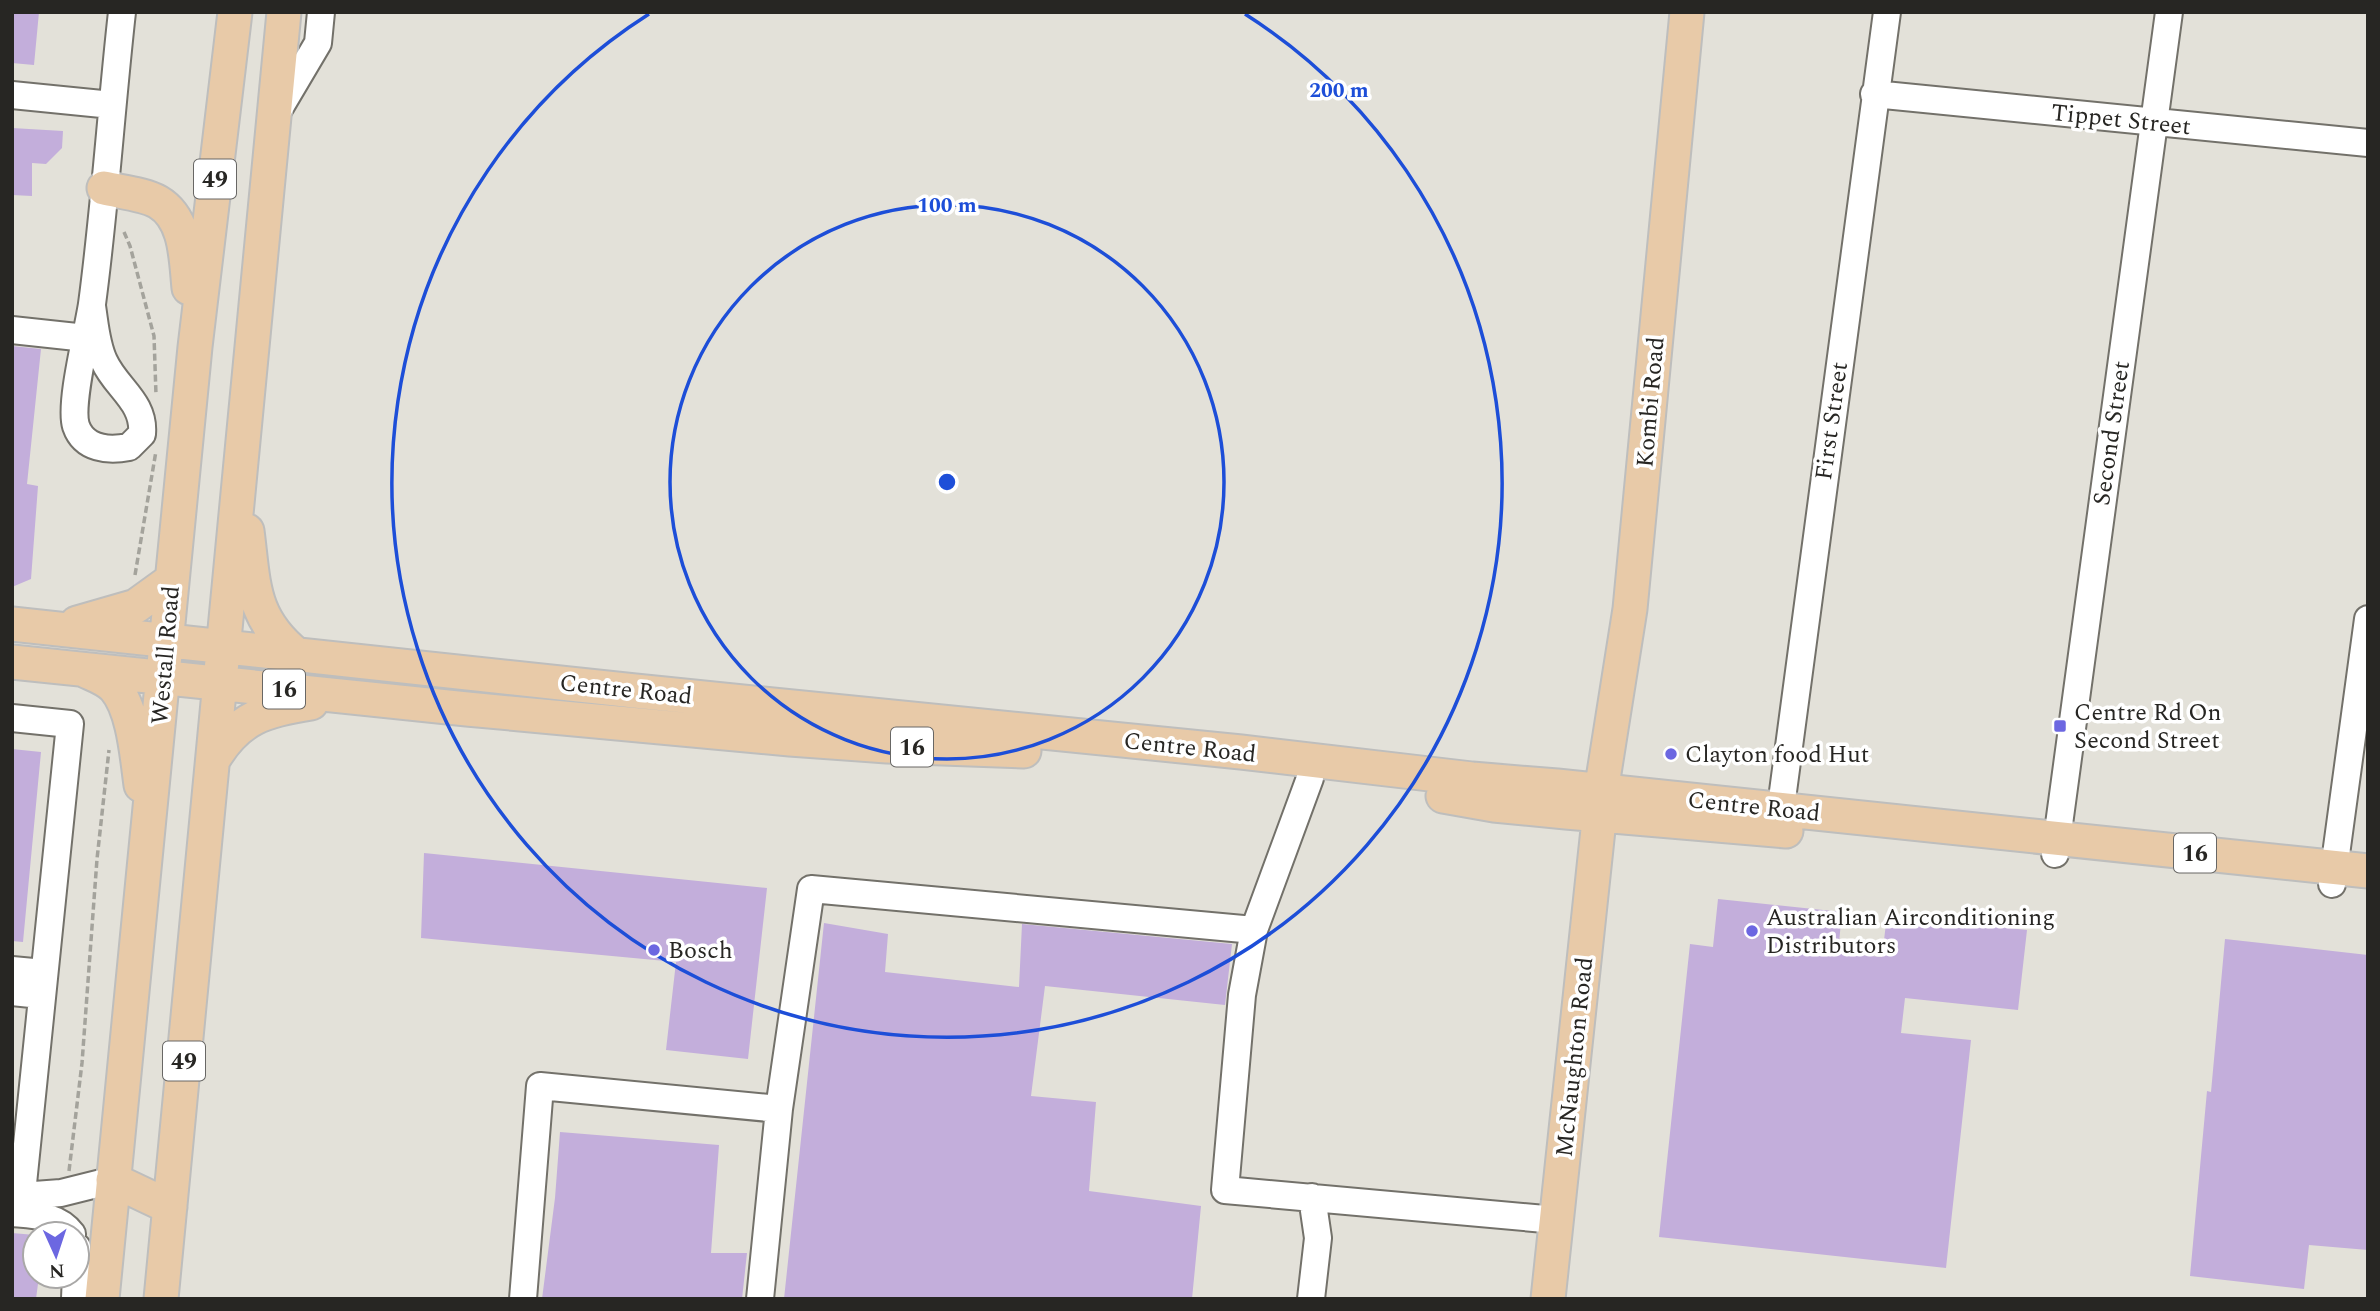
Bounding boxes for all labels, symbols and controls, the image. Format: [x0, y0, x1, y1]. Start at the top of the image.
text: 200 m [1309, 75, 1369, 107]
street label: Tippet Street [2049, 95, 2192, 145]
road number: 49 [194, 160, 236, 198]
text: 100 m [917, 190, 977, 222]
street label: Kombi Road [1627, 335, 1675, 469]
street label: Second Street [2084, 359, 2140, 508]
street label: First Street [1806, 360, 1858, 483]
centre of rings [935, 470, 959, 494]
street label: Westall Road [142, 584, 190, 726]
street label: Centre Road [558, 665, 694, 715]
road number: 16 [263, 670, 305, 708]
place label: Centre Rd On Second Street [2074, 695, 2222, 759]
marker: Centre Rd On Second Street [2052, 718, 2068, 734]
street label: Centre Road [1122, 723, 1258, 773]
road number: 16 [891, 727, 933, 766]
place label: Clayton food Hut [1685, 737, 1869, 773]
marker: Clayton food Hut [1663, 746, 1679, 762]
street label: Centre Road [1686, 782, 1822, 832]
road number: 16 [2174, 834, 2216, 873]
place label: Australian Airconditioning Distributors [1766, 900, 2055, 964]
marker: Australian Airconditioning Distributors [1744, 923, 1760, 939]
place label: Bosch [668, 933, 733, 969]
marker: Bosch [646, 942, 662, 958]
street label: McNaughton Road [1547, 955, 1603, 1159]
road number: 49 [163, 1042, 205, 1080]
north arrow [21, 1220, 91, 1290]
text: N [48, 1256, 65, 1285]

